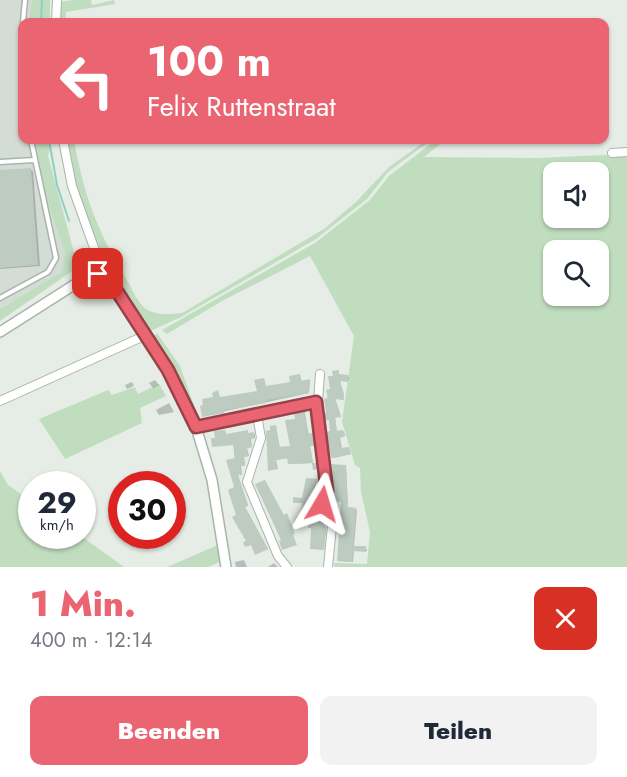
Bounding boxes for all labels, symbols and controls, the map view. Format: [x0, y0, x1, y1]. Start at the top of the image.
text: 100 m [147, 31, 271, 92]
icon: left [48, 42, 126, 120]
text: Felix Ruttenstraat [147, 87, 336, 126]
map controls [543, 162, 609, 306]
button: sound [543, 162, 609, 228]
button: search [543, 240, 609, 306]
pin [72, 248, 123, 299]
icon: arrive [81, 257, 114, 290]
speed limit sign: 30 [108, 471, 186, 549]
position arrow [290, 472, 354, 536]
text: 29 [37, 481, 77, 524]
text: km/h [40, 514, 74, 536]
text: 1 Min. [30, 577, 136, 629]
button: close [534, 587, 597, 650]
text: 400 m · 12:14 [30, 626, 152, 655]
button: Beenden [30, 696, 308, 765]
button: Teilen [320, 696, 597, 765]

